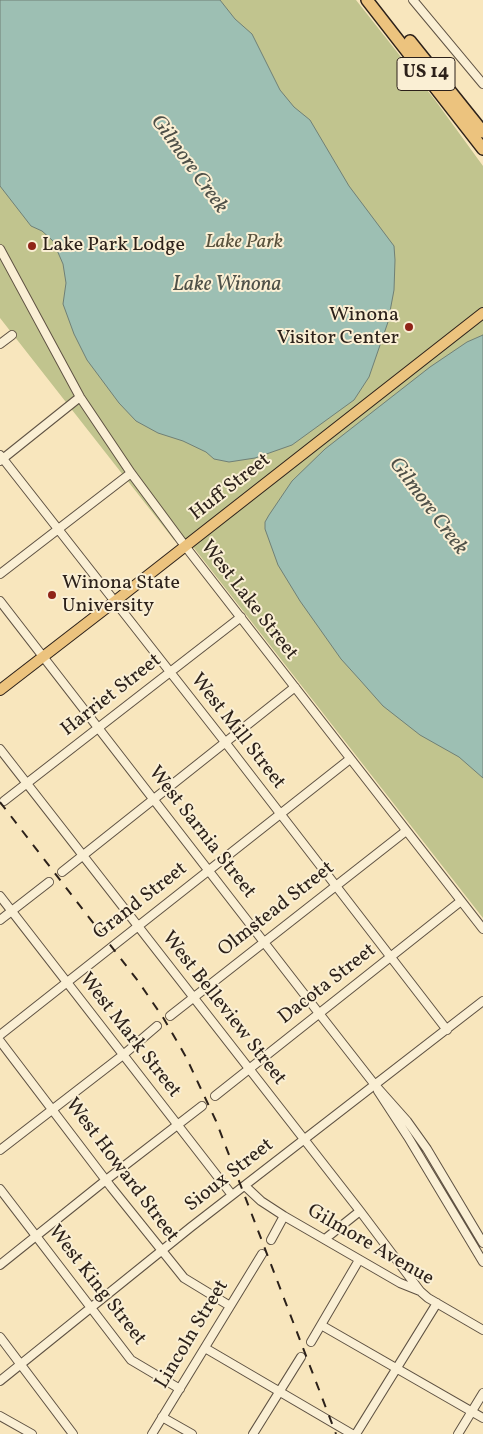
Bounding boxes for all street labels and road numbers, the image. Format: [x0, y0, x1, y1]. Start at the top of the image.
road number: US 14 [397, 58, 455, 90]
street label: Huff Street [186, 449, 276, 527]
street label: West Lake Street [194, 536, 302, 666]
street label: Harriet Street [57, 649, 167, 743]
street label: West Mill Street [184, 669, 290, 795]
street label: West Sarnia Street [142, 762, 260, 904]
street label: Olmstead Street [214, 857, 340, 963]
street label: Grand Street [89, 858, 193, 946]
street label: West Belleview Street [156, 927, 290, 1091]
street label: Dacota Street [274, 939, 382, 1031]
street label: West Mark Street [73, 969, 185, 1103]
street label: West Howard Street [59, 1094, 183, 1248]
street label: Sioux Street [181, 1134, 279, 1218]
street label: Gilmore Avenue [302, 1200, 438, 1292]
street label: West King Street [42, 1221, 150, 1351]
street label: Lincoln Street [151, 1276, 235, 1394]

